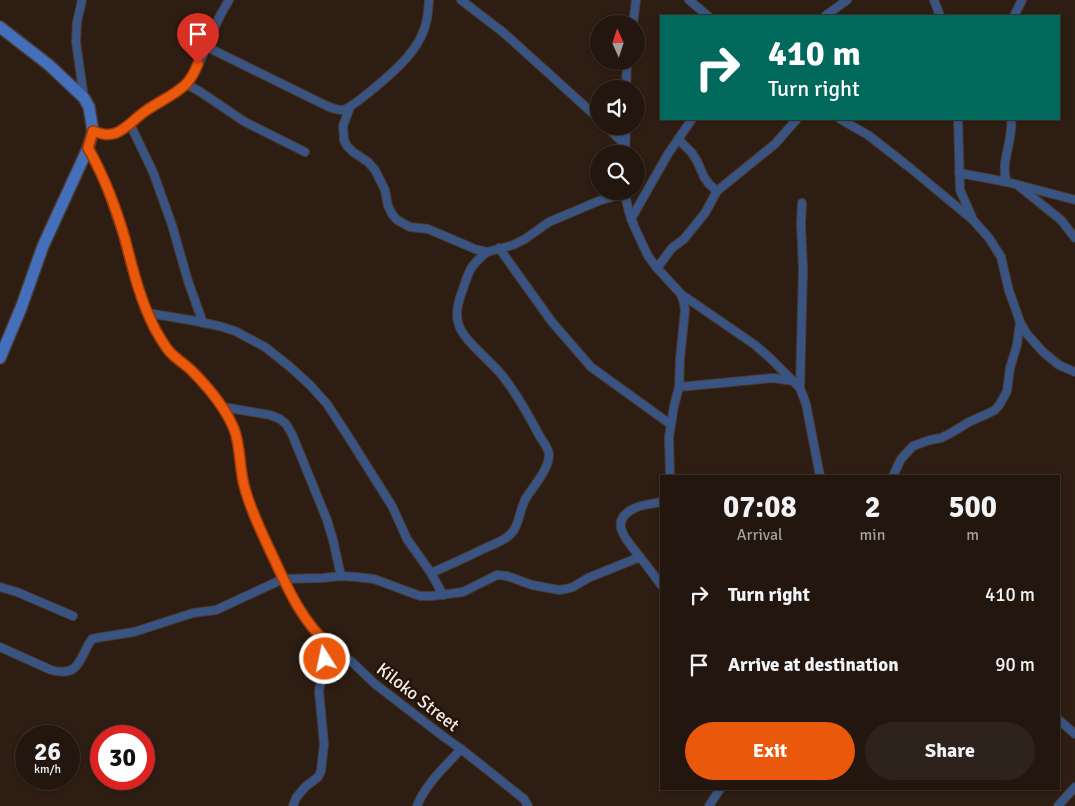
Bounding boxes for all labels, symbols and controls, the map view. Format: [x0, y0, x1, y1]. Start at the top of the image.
pin [177, 13, 219, 64]
north arrow [590, 15, 645, 70]
map controls [590, 15, 645, 200]
icon: arrive [184, 20, 212, 48]
text: 410 m [768, 32, 861, 75]
icon: right [685, 35, 750, 100]
text: Turn right [768, 75, 860, 102]
button: sound [590, 80, 645, 135]
button: search [590, 145, 645, 200]
text: 07:08 [723, 489, 797, 526]
text: 2 [864, 489, 881, 526]
text: 500 [948, 489, 997, 526]
text: Arrival [737, 525, 783, 545]
text: min [860, 525, 885, 545]
text: m [966, 525, 979, 545]
icon: right [685, 581, 713, 609]
text: Turn right [728, 583, 810, 607]
text: 410 m [985, 583, 1035, 607]
position arrow [298, 632, 350, 684]
icon: arrive [685, 651, 713, 679]
text: Arrive at destination [728, 653, 899, 677]
text: 90 m [995, 653, 1035, 677]
street label: Kiloko Street [372, 658, 464, 736]
button: Exit [685, 722, 855, 780]
button: Share [865, 722, 1035, 780]
speed limit sign: 30 [90, 725, 155, 790]
text: 26 [34, 736, 61, 767]
text: km/h [34, 762, 61, 777]

